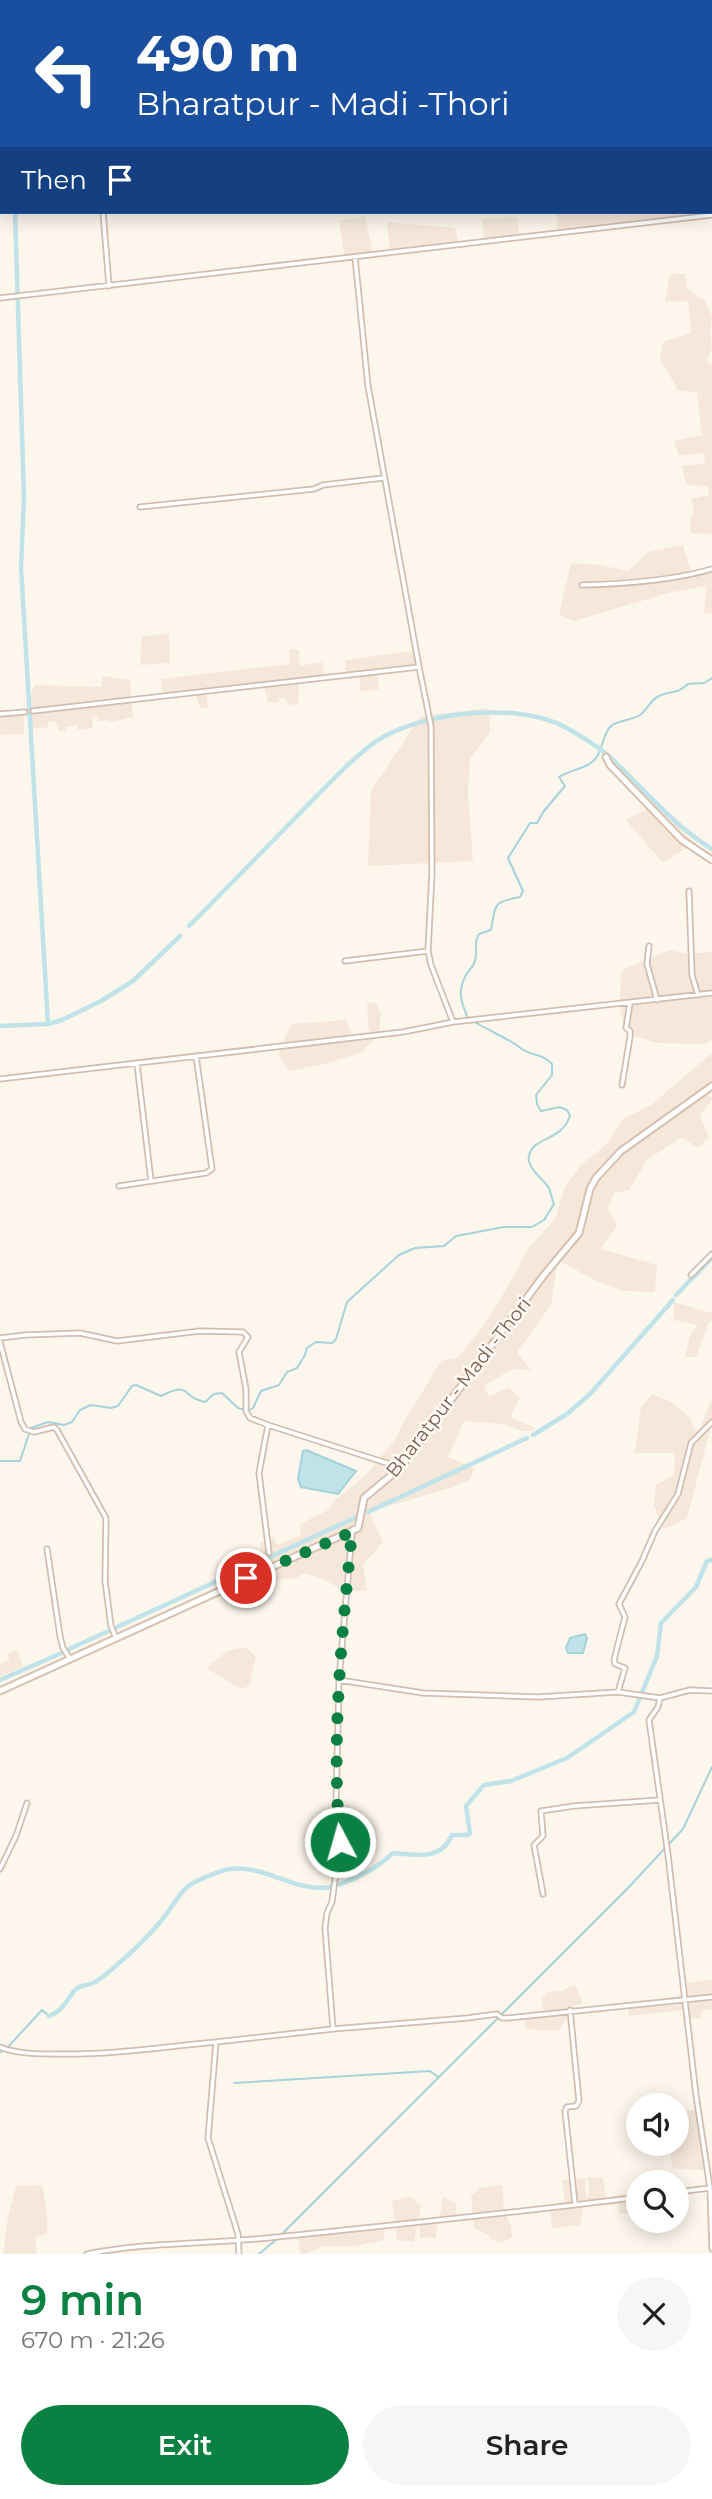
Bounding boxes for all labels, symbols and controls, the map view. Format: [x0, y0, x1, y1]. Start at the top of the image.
text: 490 m [136, 24, 299, 83]
icon: left [21, 28, 112, 119]
text: Bharatpur - Madi -Thori [136, 84, 510, 123]
icon: arrive [101, 161, 139, 199]
text: Then [21, 164, 87, 196]
street label: Bharatpur - Madi -Thori [381, 1293, 536, 1482]
pin [216, 1548, 276, 1608]
icon: arrive [227, 1559, 265, 1597]
position arrow [303, 1805, 377, 1879]
map controls [626, 2093, 689, 2233]
button: sound [626, 2093, 689, 2156]
button: search [626, 2170, 689, 2233]
text: 9 min [21, 2274, 144, 2326]
button: close [617, 2277, 691, 2351]
text: 670 m · 21:26 [21, 2326, 165, 2354]
button: Exit [21, 2405, 349, 2485]
button: Share [363, 2405, 691, 2485]

